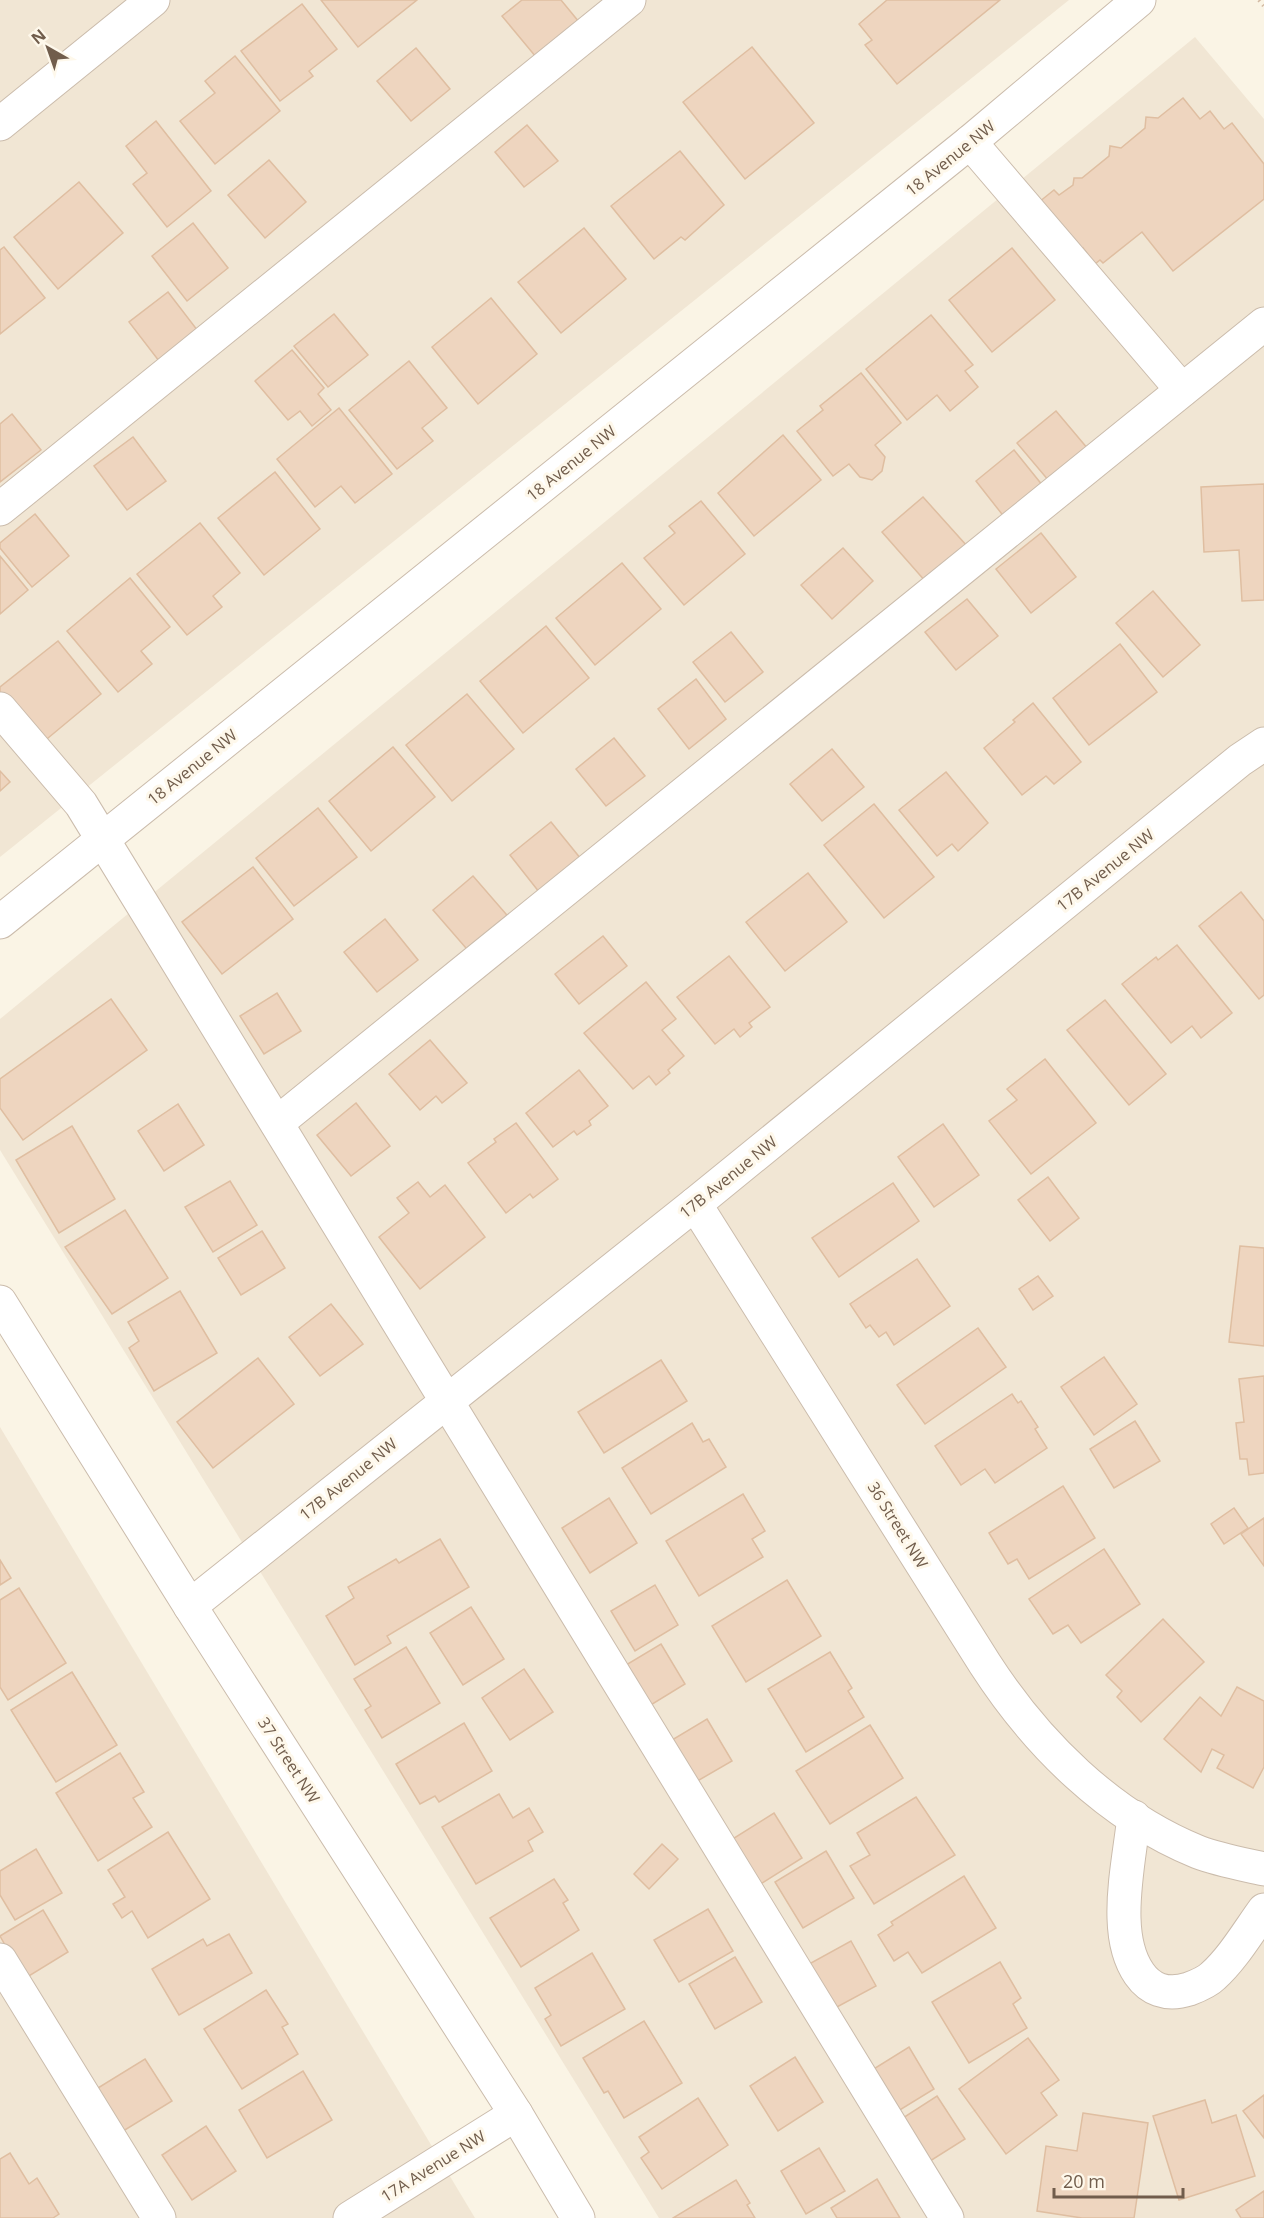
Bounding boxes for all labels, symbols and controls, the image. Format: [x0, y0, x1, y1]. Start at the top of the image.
north arrow [18, 18, 78, 78]
text: N [26, 24, 50, 49]
street label: 18 Avenue NW [901, 115, 1000, 201]
street label: 18 Avenue NW [522, 420, 621, 506]
street label: 18 Avenue NW [143, 724, 242, 810]
street label: 17B Avenue NW [1052, 824, 1159, 916]
street label: 17B Avenue NW [675, 1131, 782, 1223]
street label: 17B Avenue NW [295, 1433, 402, 1525]
street label: 36 Street NW [863, 1478, 933, 1573]
street label: 37 Street NW [253, 1713, 325, 1807]
street label: 17A Avenue NW [377, 2125, 490, 2207]
scale bar [1054, 2161, 1183, 2199]
text: 20 m [1063, 2169, 1105, 2193]

